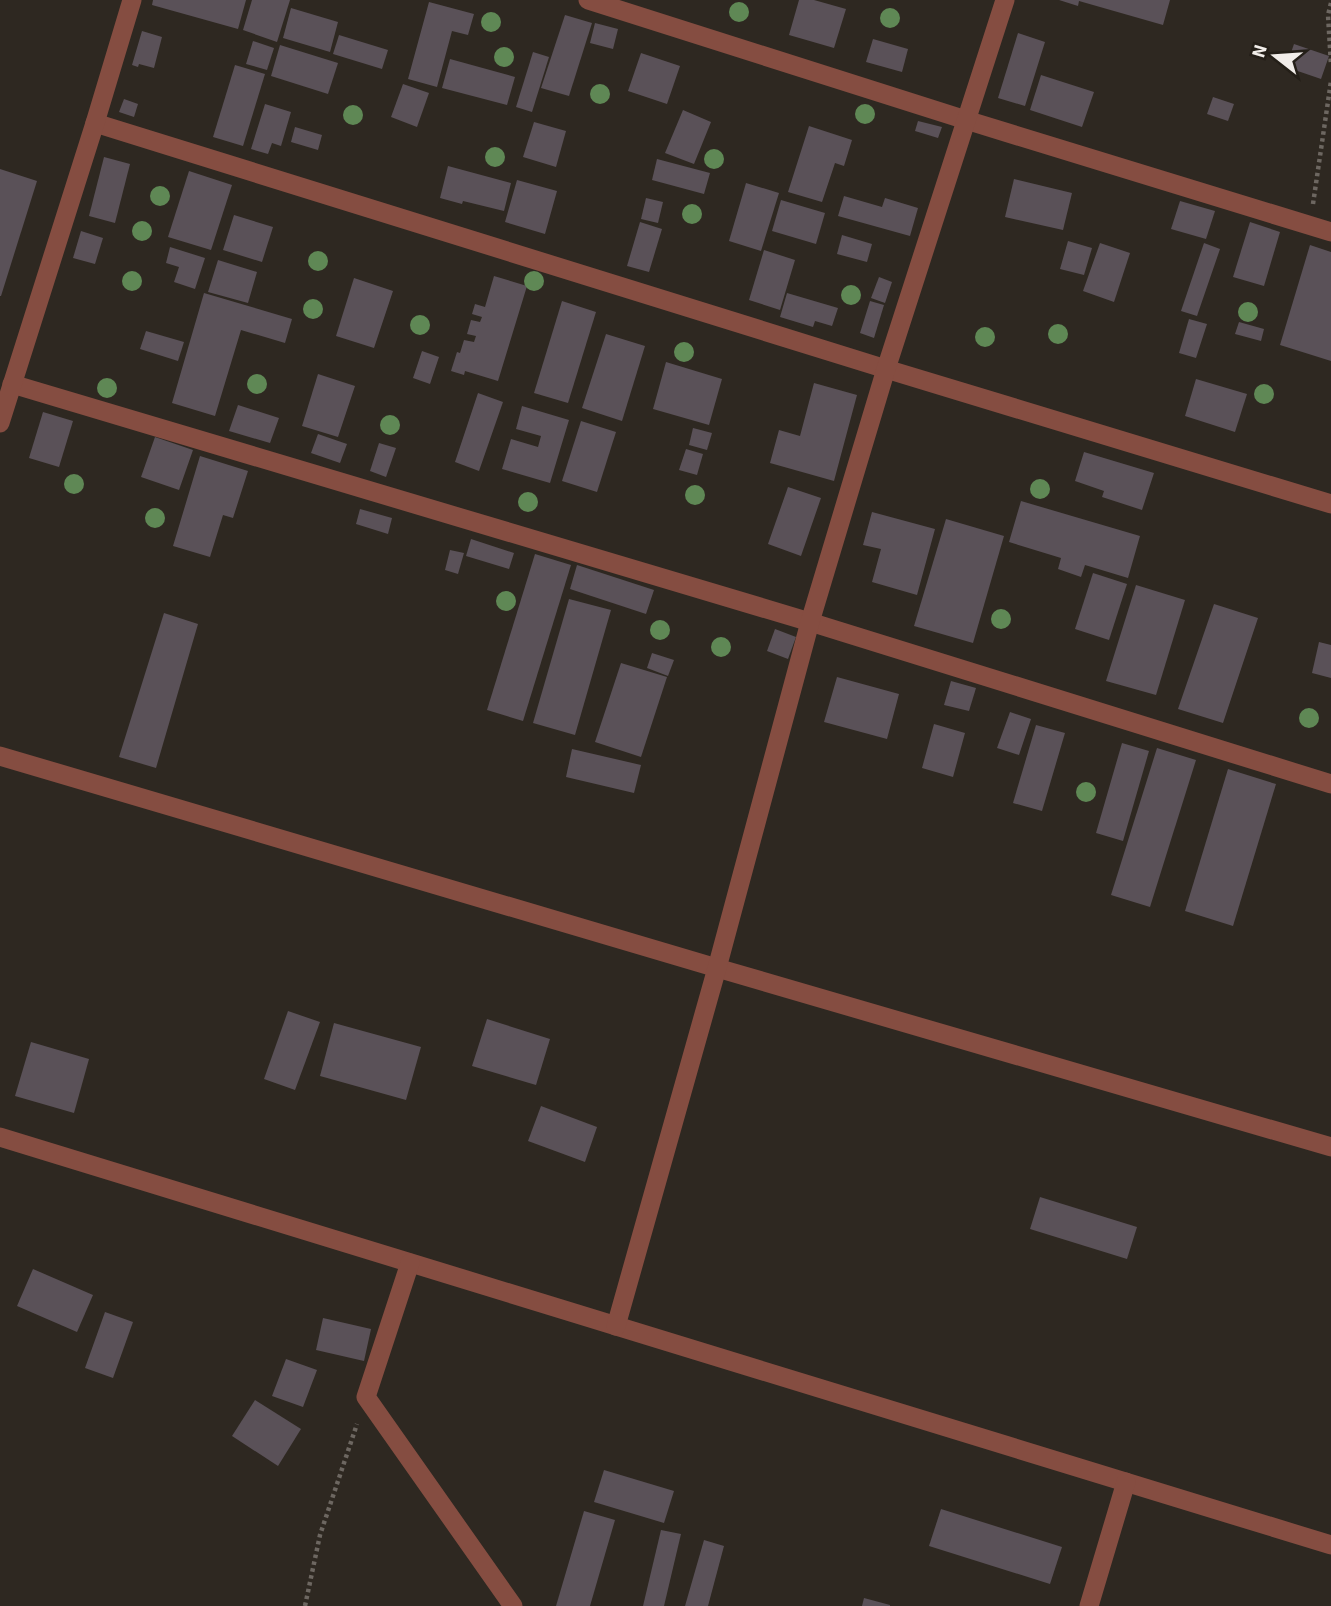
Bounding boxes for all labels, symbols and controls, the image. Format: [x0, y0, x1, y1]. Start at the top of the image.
north arrow [1240, 21, 1310, 91]
text: N [1245, 41, 1275, 61]

